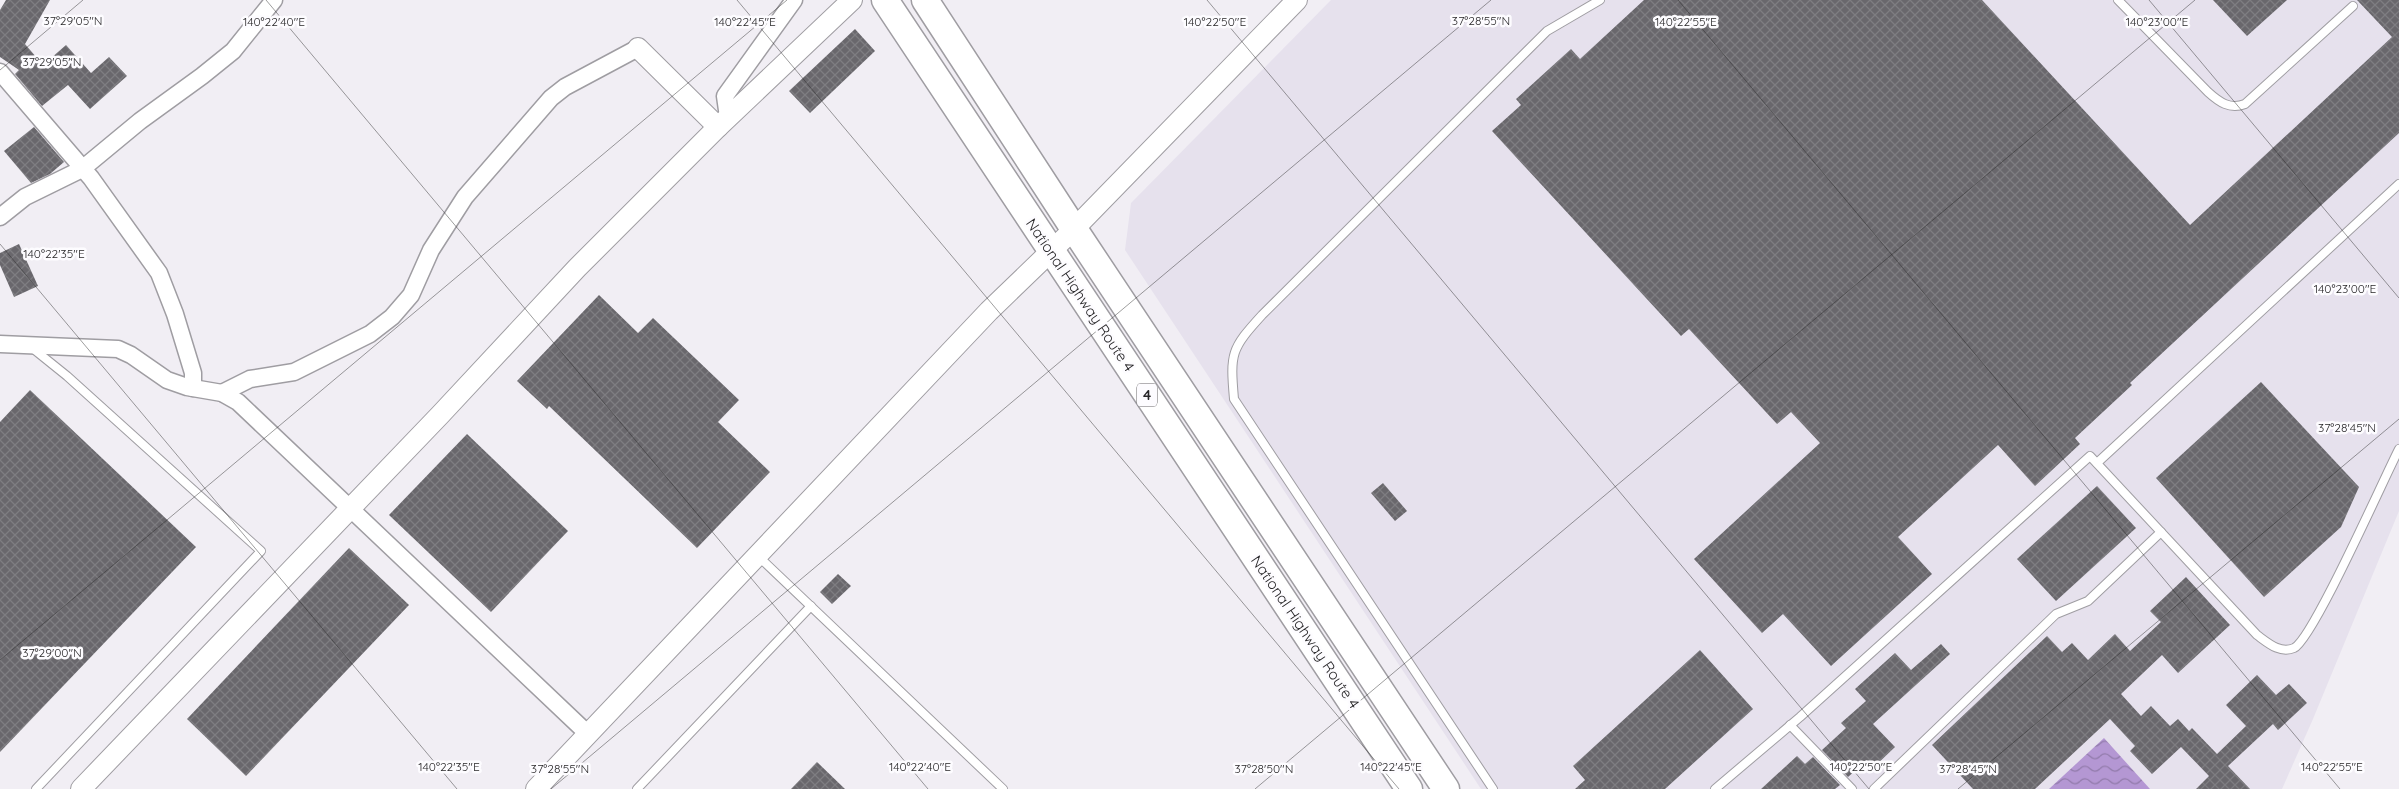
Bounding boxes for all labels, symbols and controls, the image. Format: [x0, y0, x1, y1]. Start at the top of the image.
text: 37°29'05"N [43, 13, 103, 28]
text: 37°28'55"N [1452, 13, 1510, 28]
text: 140°22'40"E [243, 14, 305, 29]
text: 140°22'45"E [714, 14, 776, 29]
text: 140°22'50"E [1184, 14, 1246, 29]
text: 140°22'55"E [1655, 14, 1717, 29]
text: 140°23'00"E [2126, 14, 2189, 29]
text: 37°29'05"N [22, 54, 82, 69]
street label: National Highway Route 4 [1022, 215, 1139, 375]
text: 140°22'35"E [23, 246, 85, 261]
text: 140°23'00"E [2314, 281, 2377, 296]
road number: 4 [1137, 384, 1157, 406]
text: 37°28'45"N [2318, 420, 2376, 435]
street label: National Highway Route 4 [1247, 552, 1364, 712]
text: 37°29'00"N [22, 645, 82, 660]
text: 140°22'35"E [418, 759, 480, 774]
text: 140°22'40"E [889, 759, 951, 774]
text: 140°22'45"E [1360, 759, 1422, 774]
text: 140°22'50"E [1830, 759, 1892, 774]
text: 140°22'55"E [2301, 759, 2363, 774]
text: 37°28'55"N [531, 761, 589, 776]
text: 37°28'50"N [1235, 761, 1293, 776]
text: 37°28'45"N [1939, 761, 1997, 776]

